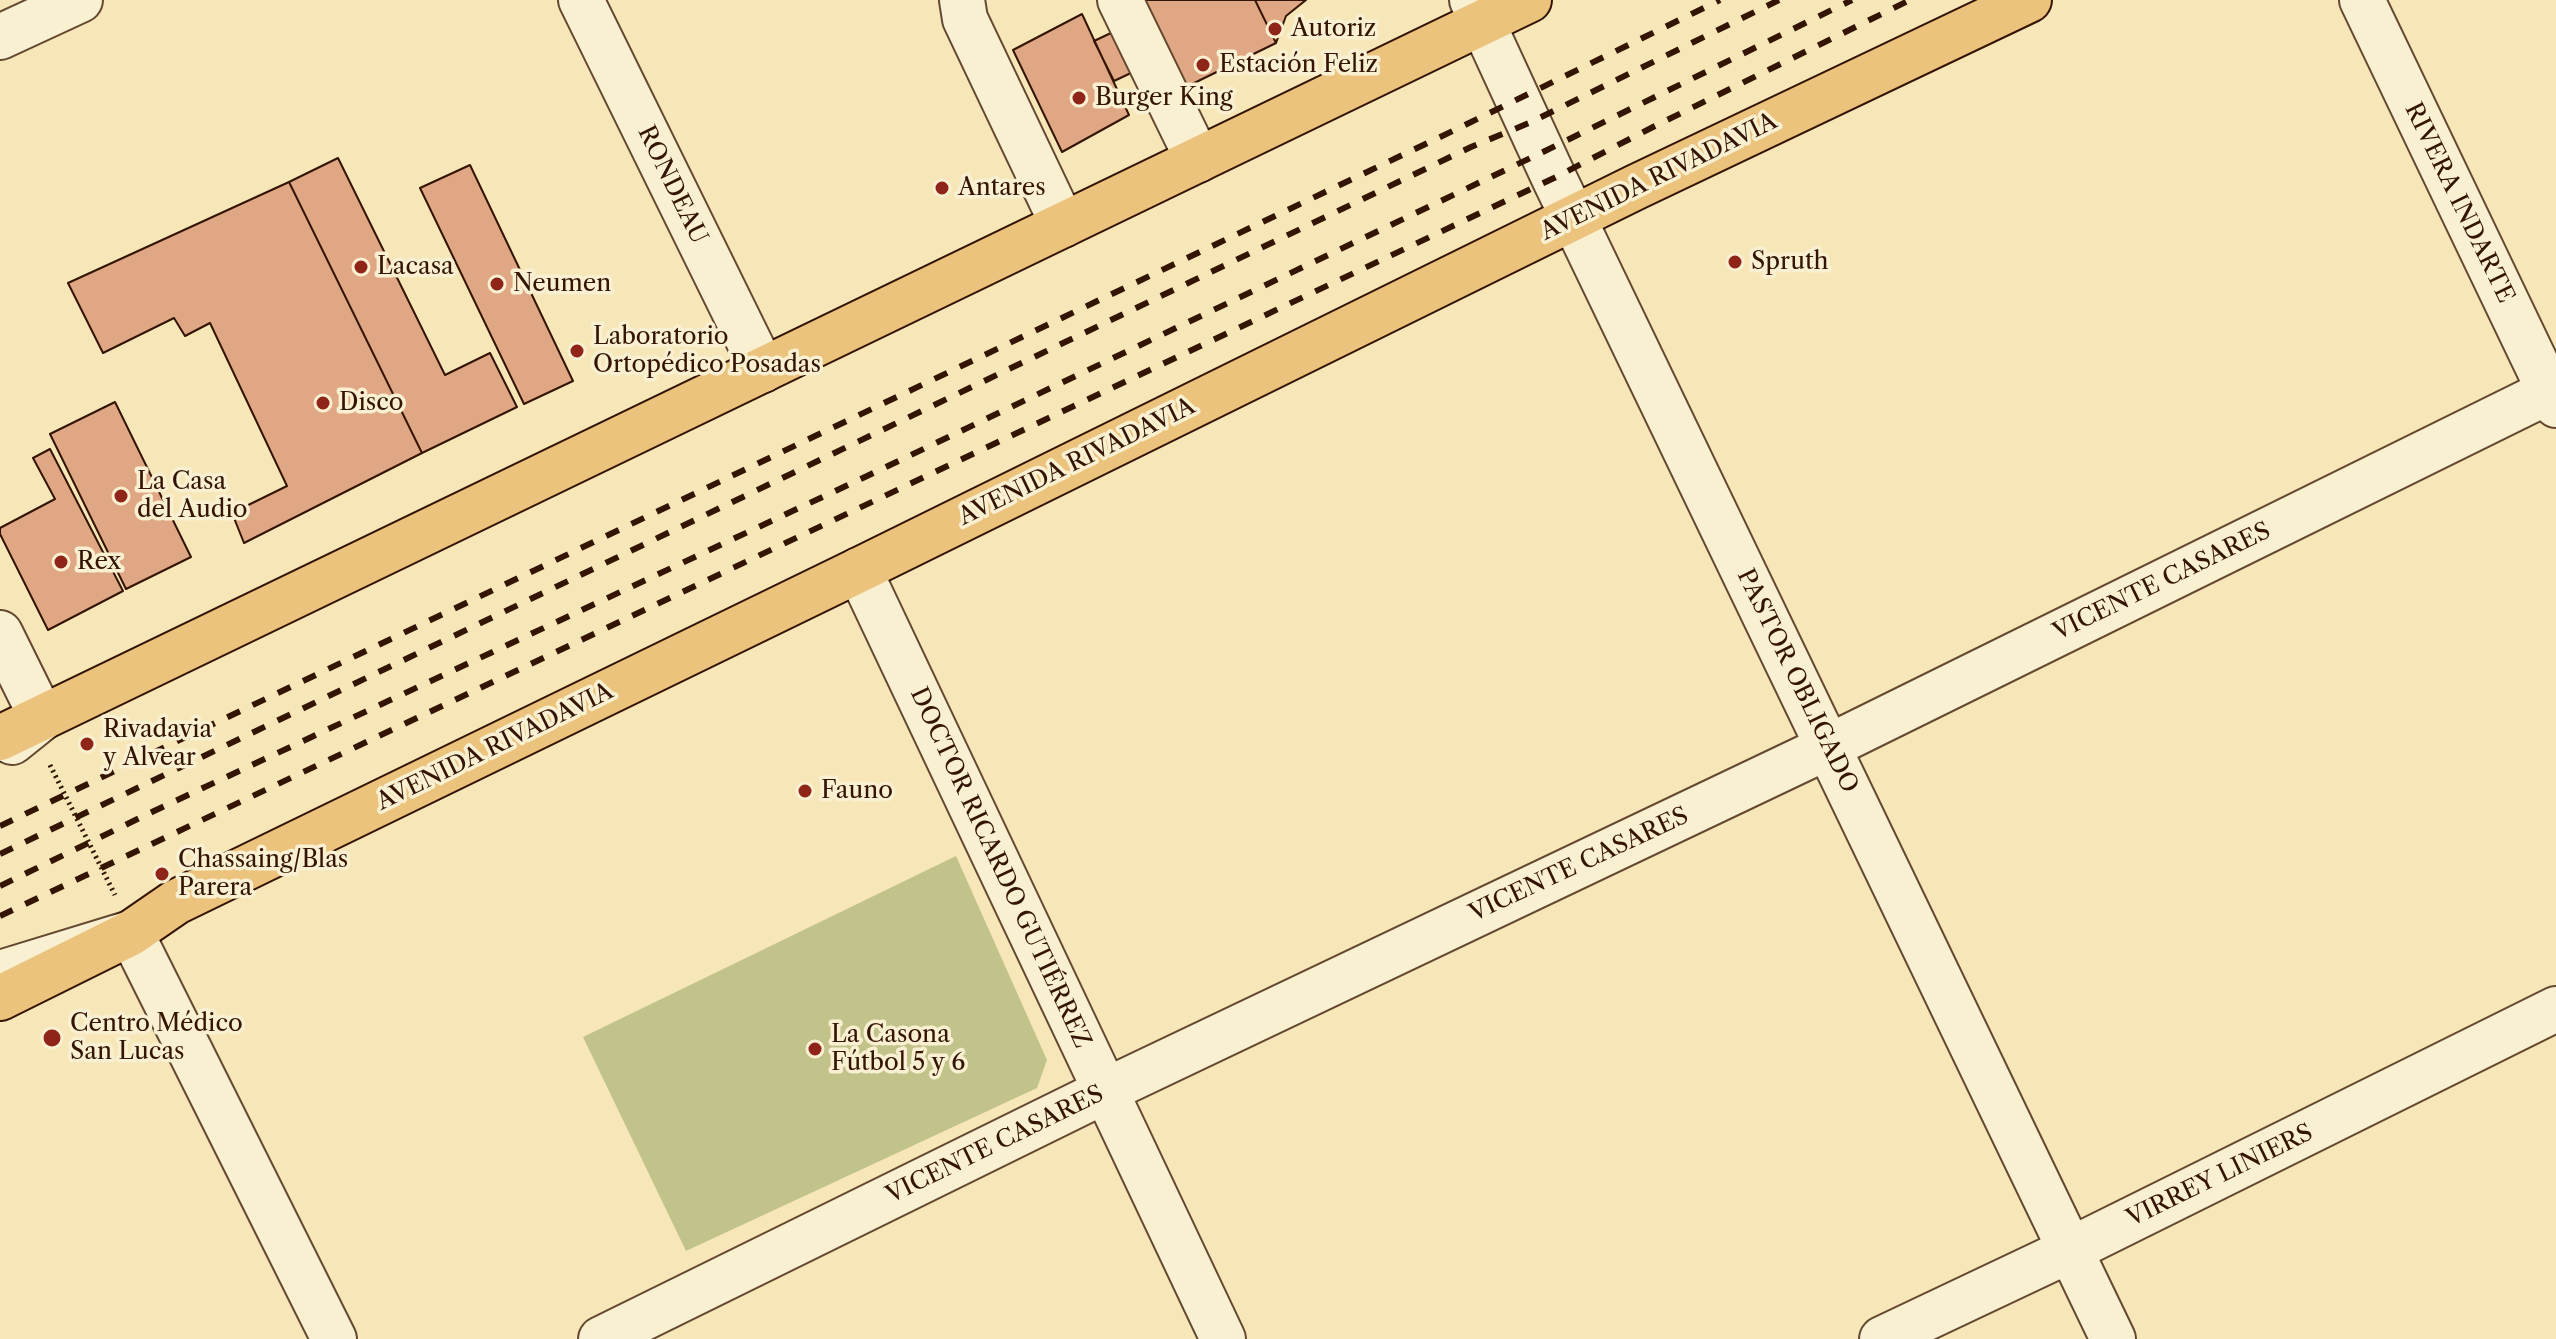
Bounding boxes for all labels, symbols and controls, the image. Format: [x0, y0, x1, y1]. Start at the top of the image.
place label: Autoriz [1291, 15, 1376, 43]
marker: Autoriz [1266, 20, 1284, 38]
place label: Estación Feliz [1219, 51, 1378, 79]
marker: Estación Feliz [1194, 56, 1212, 74]
place label: Burger King [1095, 84, 1233, 112]
marker: Burger King [1070, 89, 1088, 107]
street label: RIVERA INDARTE [2398, 98, 2520, 308]
street label: AVENIDA RIVADAVIA [1536, 107, 1782, 247]
street label: RONDEAU [631, 121, 713, 249]
place label: Antares [958, 174, 1046, 202]
marker: Antares [933, 179, 951, 197]
place label: Spruth [1751, 248, 1828, 276]
place label: Lacasa [377, 253, 454, 281]
marker: Spruth [1726, 253, 1744, 271]
marker: Lacasa [352, 258, 370, 276]
place label: Neumen [513, 270, 611, 298]
marker: Neumen [488, 275, 506, 293]
place label: Laboratorio Ortopédico Posadas [593, 323, 821, 379]
marker: Laboratorio Ortopédico Posadas [568, 342, 586, 360]
place label: Disco [339, 389, 404, 417]
street label: AVENIDA RIVADAVIA [954, 392, 1200, 532]
marker: Disco [314, 394, 332, 412]
place label: La Casa del Audio [137, 468, 247, 524]
marker: La Casa del Audio [112, 487, 130, 505]
street label: VICENTE CASARES [2049, 517, 2275, 647]
place label: Rex [77, 548, 121, 576]
marker: Rex [52, 553, 70, 571]
street label: PASTOR OBLIGADO [1730, 564, 1864, 798]
street label: AVENIDA RIVADAVIA [372, 677, 618, 817]
street label: DOCTOR RICARDO GUTIÉRREZ [904, 683, 1096, 1053]
place label: Rivadavia y Alvear [103, 716, 212, 772]
marker: Rivadavia y Alvear [78, 735, 96, 753]
place label: Fauno [821, 777, 893, 805]
marker: Fauno [796, 782, 814, 800]
street label: VICENTE CASARES [1465, 802, 1693, 928]
place label: Chassaing/Blas Parera [178, 846, 348, 902]
marker: Chassaing/Blas Parera [153, 865, 171, 883]
place label: Centro Médico San Lucas [70, 1010, 243, 1066]
place label: La Casona Fútbol 5 y 6 [831, 1021, 965, 1077]
marker: Centro Médico San Lucas [41, 1027, 63, 1049]
marker: La Casona Fútbol 5 y 6 [806, 1040, 824, 1058]
street label: VICENTE CASARES [882, 1080, 1108, 1210]
street label: VIRREY LINIERS [2122, 1118, 2318, 1234]

